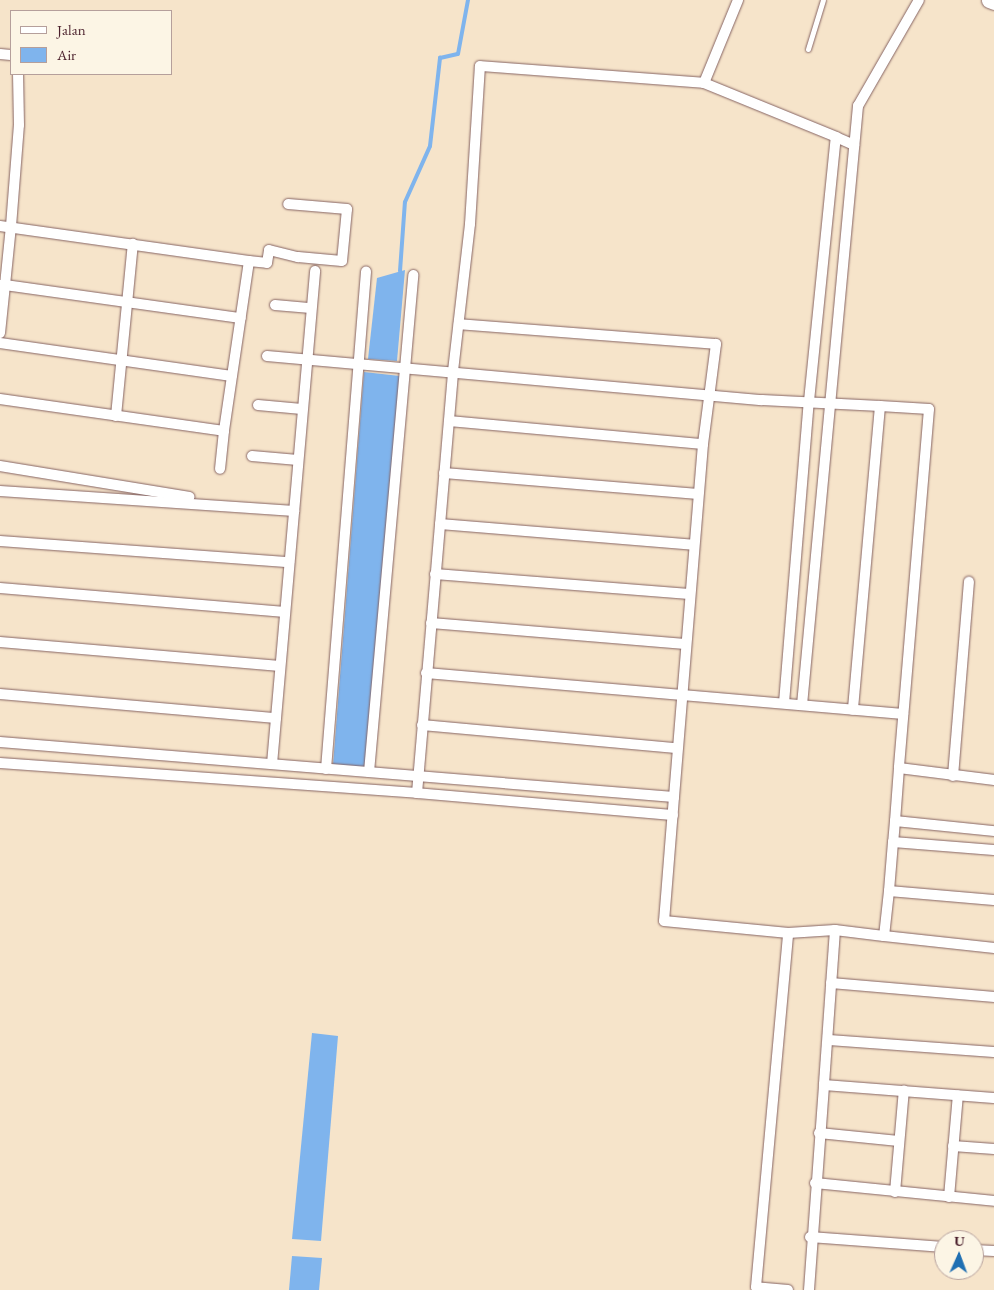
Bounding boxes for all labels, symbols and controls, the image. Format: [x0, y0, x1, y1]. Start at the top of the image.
legend [10, 10, 172, 75]
text: Jalan [57, 20, 86, 39]
text: Air [57, 45, 76, 64]
north arrow [934, 1230, 984, 1280]
text: U [954, 1232, 965, 1250]

